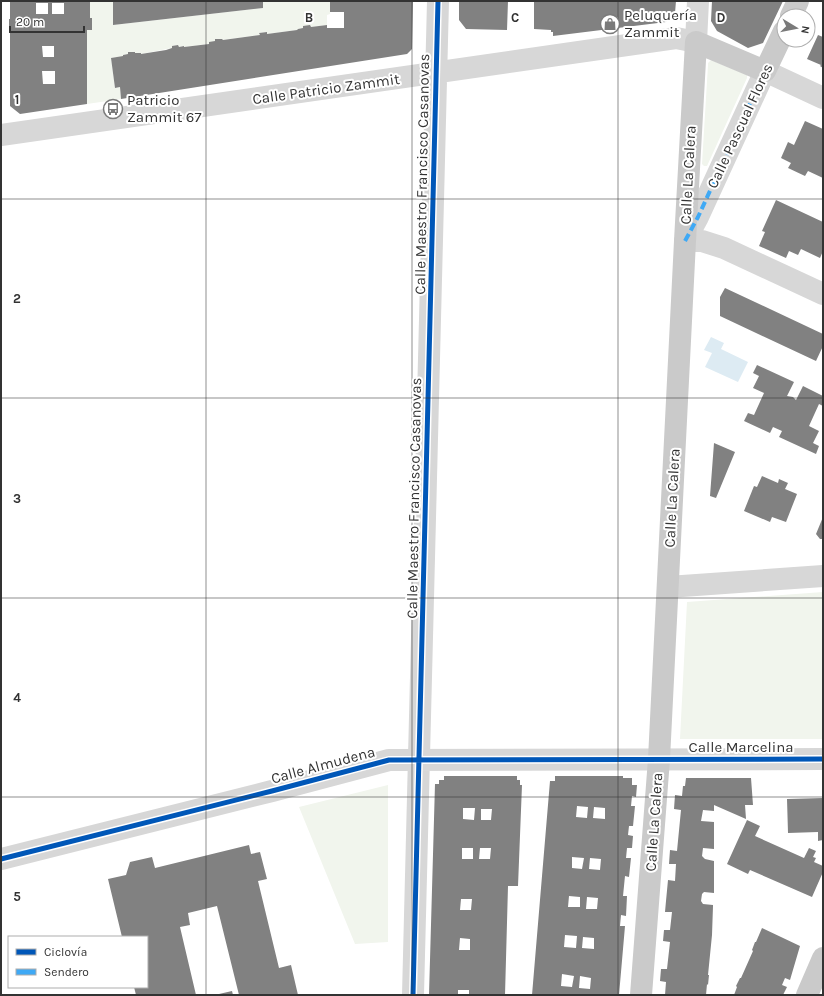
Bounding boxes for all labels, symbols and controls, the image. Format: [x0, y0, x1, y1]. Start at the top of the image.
place label: Peluquería Zammit [624, 6, 697, 41]
scale bar [10, 8, 84, 34]
north arrow [776, 8, 816, 48]
text: B [305, 10, 313, 25]
text: C [511, 10, 519, 25]
text: D [717, 10, 726, 25]
shop icon: Peluquería Zammit [599, 13, 621, 35]
text: 20 m [16, 15, 44, 29]
text: N [798, 25, 812, 35]
street label: Calle Maestro Francisco Casanovas [411, 53, 433, 295]
street label: Calle Pascual Flores [703, 61, 777, 191]
street label: Calle Patricio Zammit [251, 70, 401, 108]
place label: Patricio Zammit 67 [127, 91, 202, 126]
text: 1 [15, 92, 19, 107]
bus stop icon: Patricio Zammit 67 [102, 98, 124, 120]
street label: Calle La Calera [676, 125, 700, 225]
text: 2 [13, 291, 21, 306]
street label: Calle Maestro Francisco Casanovas [403, 377, 425, 619]
street label: Calle La Calera [660, 448, 684, 548]
text: 3 [13, 491, 21, 506]
text: 4 [13, 690, 21, 705]
street label: Calle Marcelina [689, 738, 793, 756]
street label: Calle Almudena [269, 742, 377, 788]
street label: Calle La Calera [642, 772, 666, 872]
text: 5 [13, 889, 21, 904]
legend [8, 936, 148, 988]
text: Ciclovía [44, 945, 87, 959]
text: Sendero [44, 965, 89, 979]

